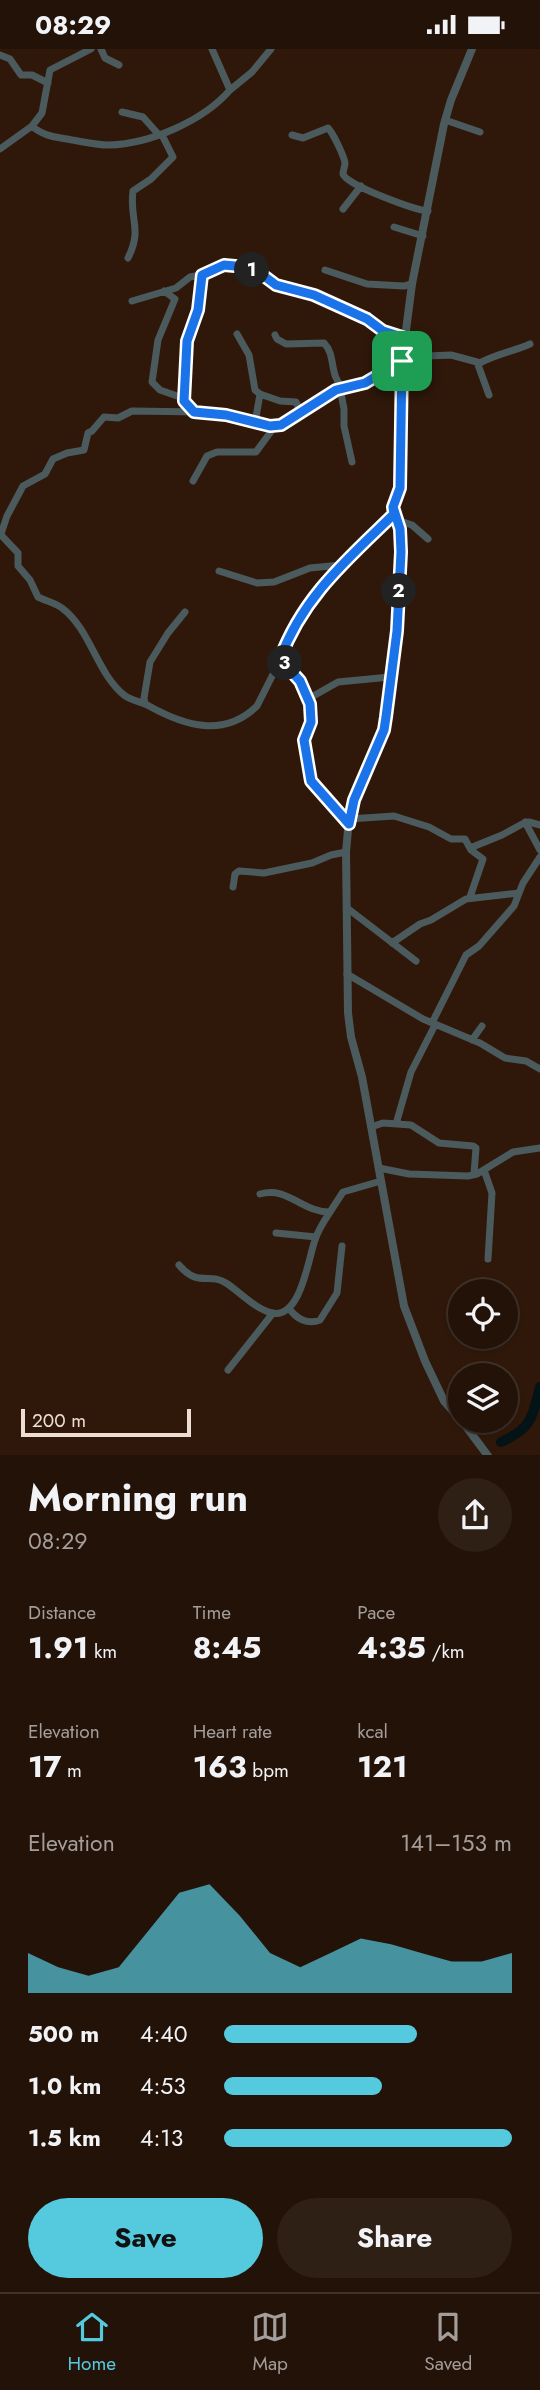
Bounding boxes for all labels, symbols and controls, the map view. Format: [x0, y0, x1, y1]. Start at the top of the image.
text: 08:29 [35, 6, 111, 44]
pin: 1 [234, 253, 270, 287]
text: 1 [247, 256, 256, 283]
pin [372, 331, 432, 391]
icon: arrive [383, 342, 421, 380]
pin: 2 [382, 573, 416, 609]
text: 2 [392, 577, 405, 604]
pin: 3 [268, 645, 302, 681]
text: 3 [279, 649, 290, 676]
map controls [448, 1279, 518, 1433]
button: locate [448, 1279, 518, 1349]
button: layers [448, 1363, 518, 1433]
scale bar [21, 1407, 191, 1438]
text: 200 m [32, 1407, 86, 1434]
text: Morning run [28, 1470, 248, 1525]
button: share [438, 1478, 512, 1552]
text: 08:29 [28, 1524, 88, 1558]
text: Distance [28, 1599, 96, 1626]
text: Time [193, 1599, 231, 1626]
text: Pace [357, 1599, 395, 1626]
text: 1.91 [28, 1626, 88, 1669]
text: 8:45 [193, 1626, 261, 1669]
text: 4:35 [357, 1626, 426, 1669]
text: km [88, 1638, 117, 1665]
text: /km [426, 1638, 465, 1665]
text: Elevation [28, 1718, 100, 1745]
text: Heart rate [193, 1718, 272, 1745]
text: kcal [357, 1718, 388, 1745]
text: 17 [28, 1745, 61, 1788]
text: 163 [193, 1745, 247, 1788]
text: 121 [357, 1745, 408, 1788]
text: m [61, 1757, 82, 1784]
text: bpm [247, 1757, 289, 1784]
text: Elevation [28, 1826, 115, 1860]
text: 141–153 m [400, 1826, 512, 1860]
text: 500 m [28, 2017, 99, 2051]
text: 4:40 [140, 2017, 188, 2051]
text: 1.0 km [28, 2069, 101, 2103]
text: 4:53 [140, 2069, 186, 2103]
text: 1.5 km [28, 2121, 101, 2155]
text: 4:13 [140, 2121, 183, 2155]
button: Save [28, 2198, 263, 2278]
button: Share [277, 2198, 512, 2278]
tab: Home [68, 2308, 116, 2377]
tab: Map [251, 2308, 289, 2377]
tab: Saved [424, 2308, 472, 2377]

